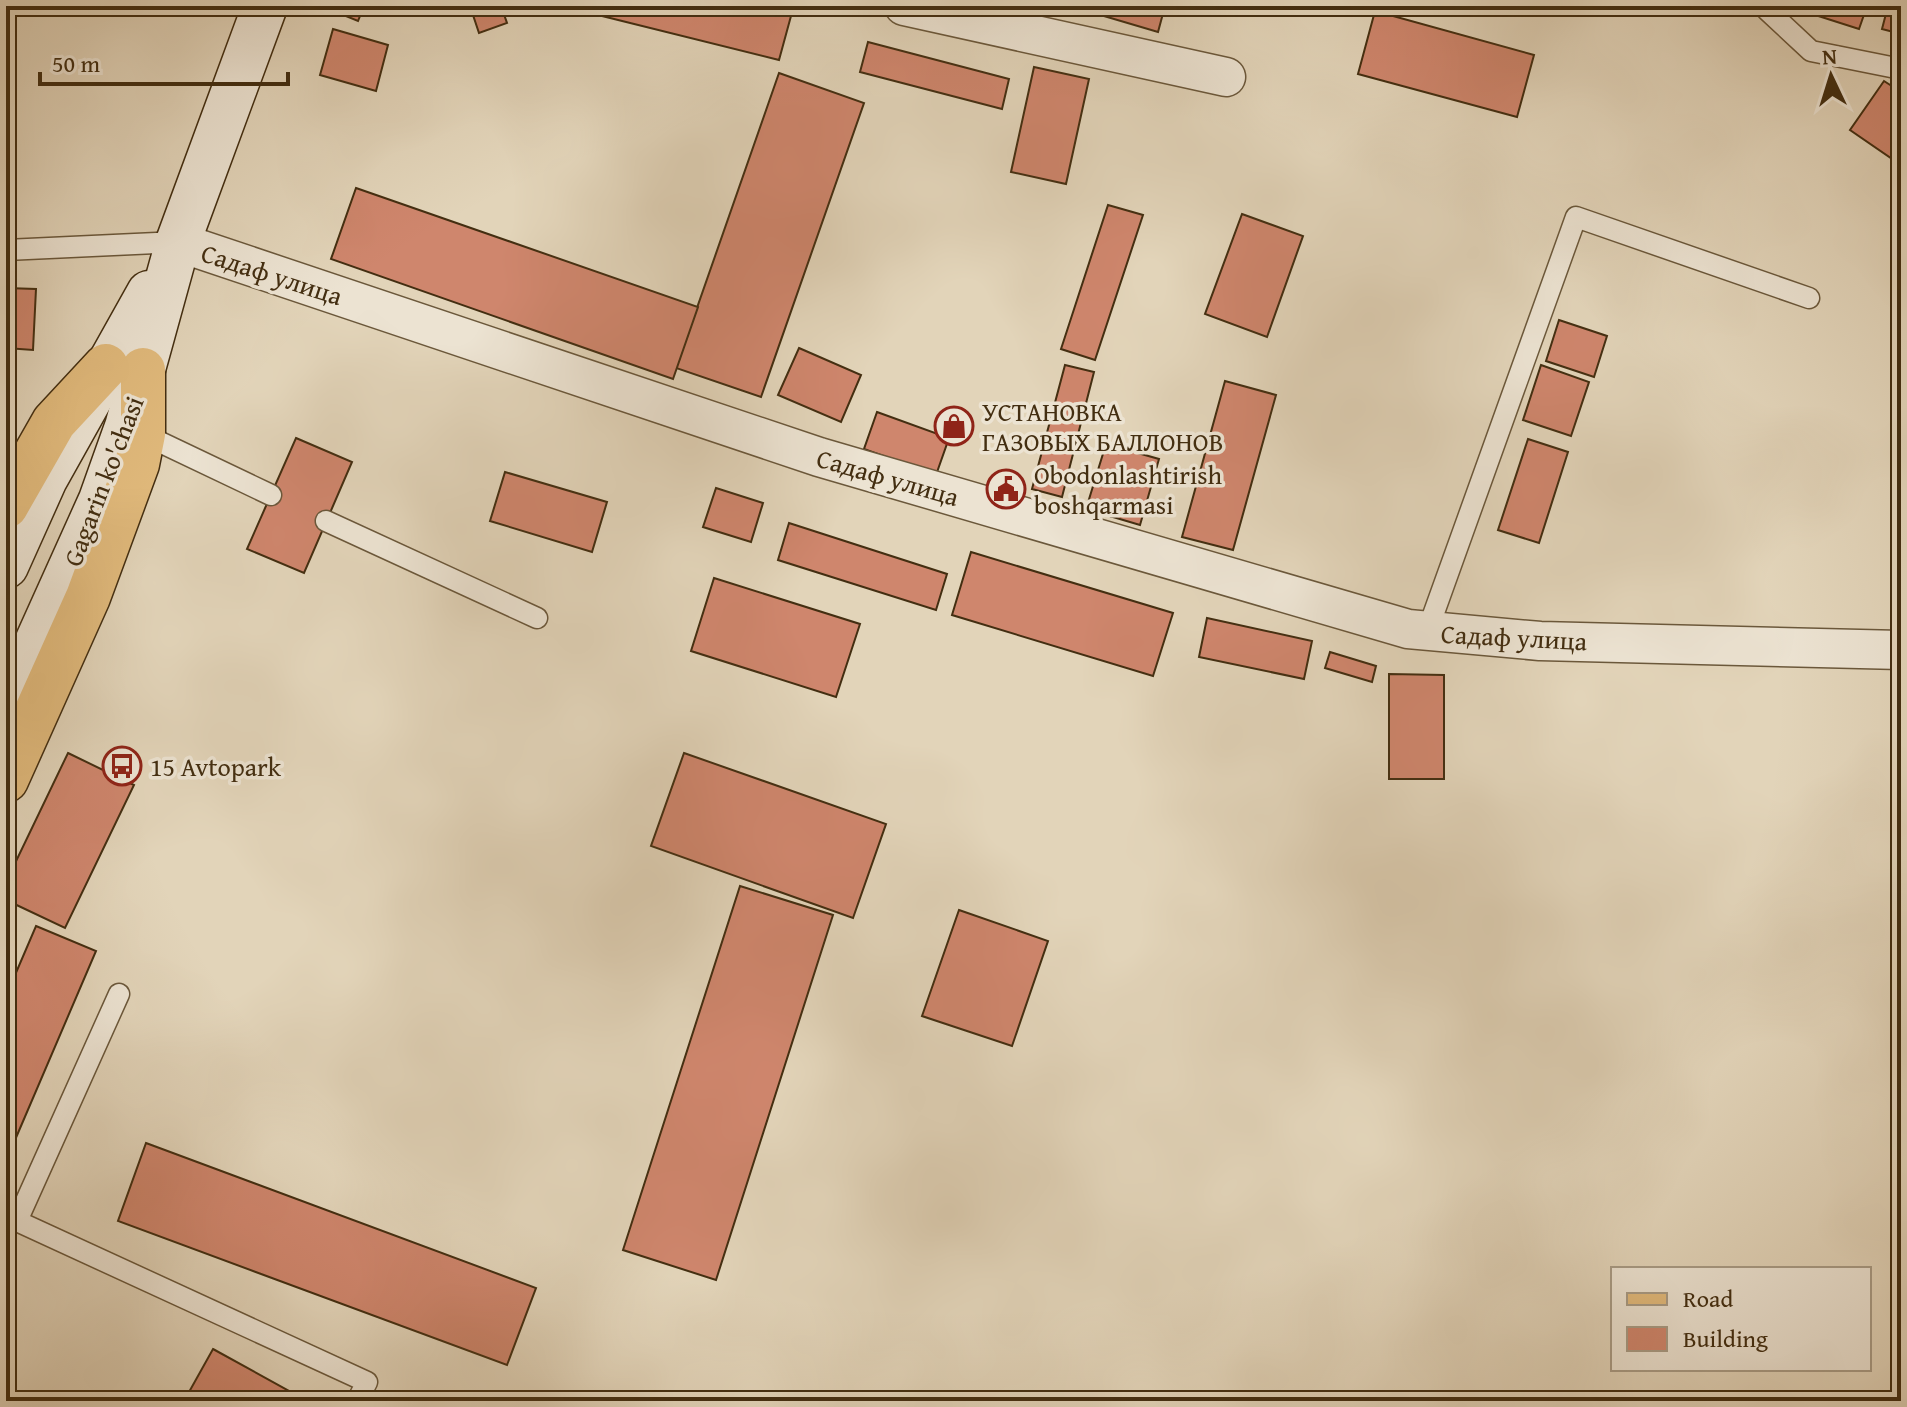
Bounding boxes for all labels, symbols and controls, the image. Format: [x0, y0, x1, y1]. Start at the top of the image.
scale bar [40, 36, 288, 86]
north arrow [1791, 36, 1871, 116]
text: N [1821, 40, 1838, 73]
text: 50 m [52, 46, 100, 81]
street label: Садаф улица [196, 233, 348, 315]
street label: Gagarin ko'chasi [53, 390, 153, 572]
place label: УСТАНОВКА ГАЗОВЫХ БАЛЛОНОВ [982, 392, 1223, 461]
shop icon: УСТАНОВКА ГАЗОВЫХ БАЛЛОНОВ [933, 405, 975, 447]
street label: Садаф улица [812, 438, 964, 516]
place label: Obodonlashtirish boshqarmasi [1034, 455, 1223, 524]
public building icon: Obodonlashtirish boshqarmasi [985, 468, 1027, 510]
street label: Садаф улица [1440, 614, 1589, 660]
bus stop icon: 15 Avtopark [101, 745, 143, 787]
place label: 15 Avtopark [150, 747, 282, 786]
legend [1611, 1267, 1871, 1371]
text: Road [1683, 1281, 1733, 1316]
text: Building [1683, 1321, 1768, 1356]

